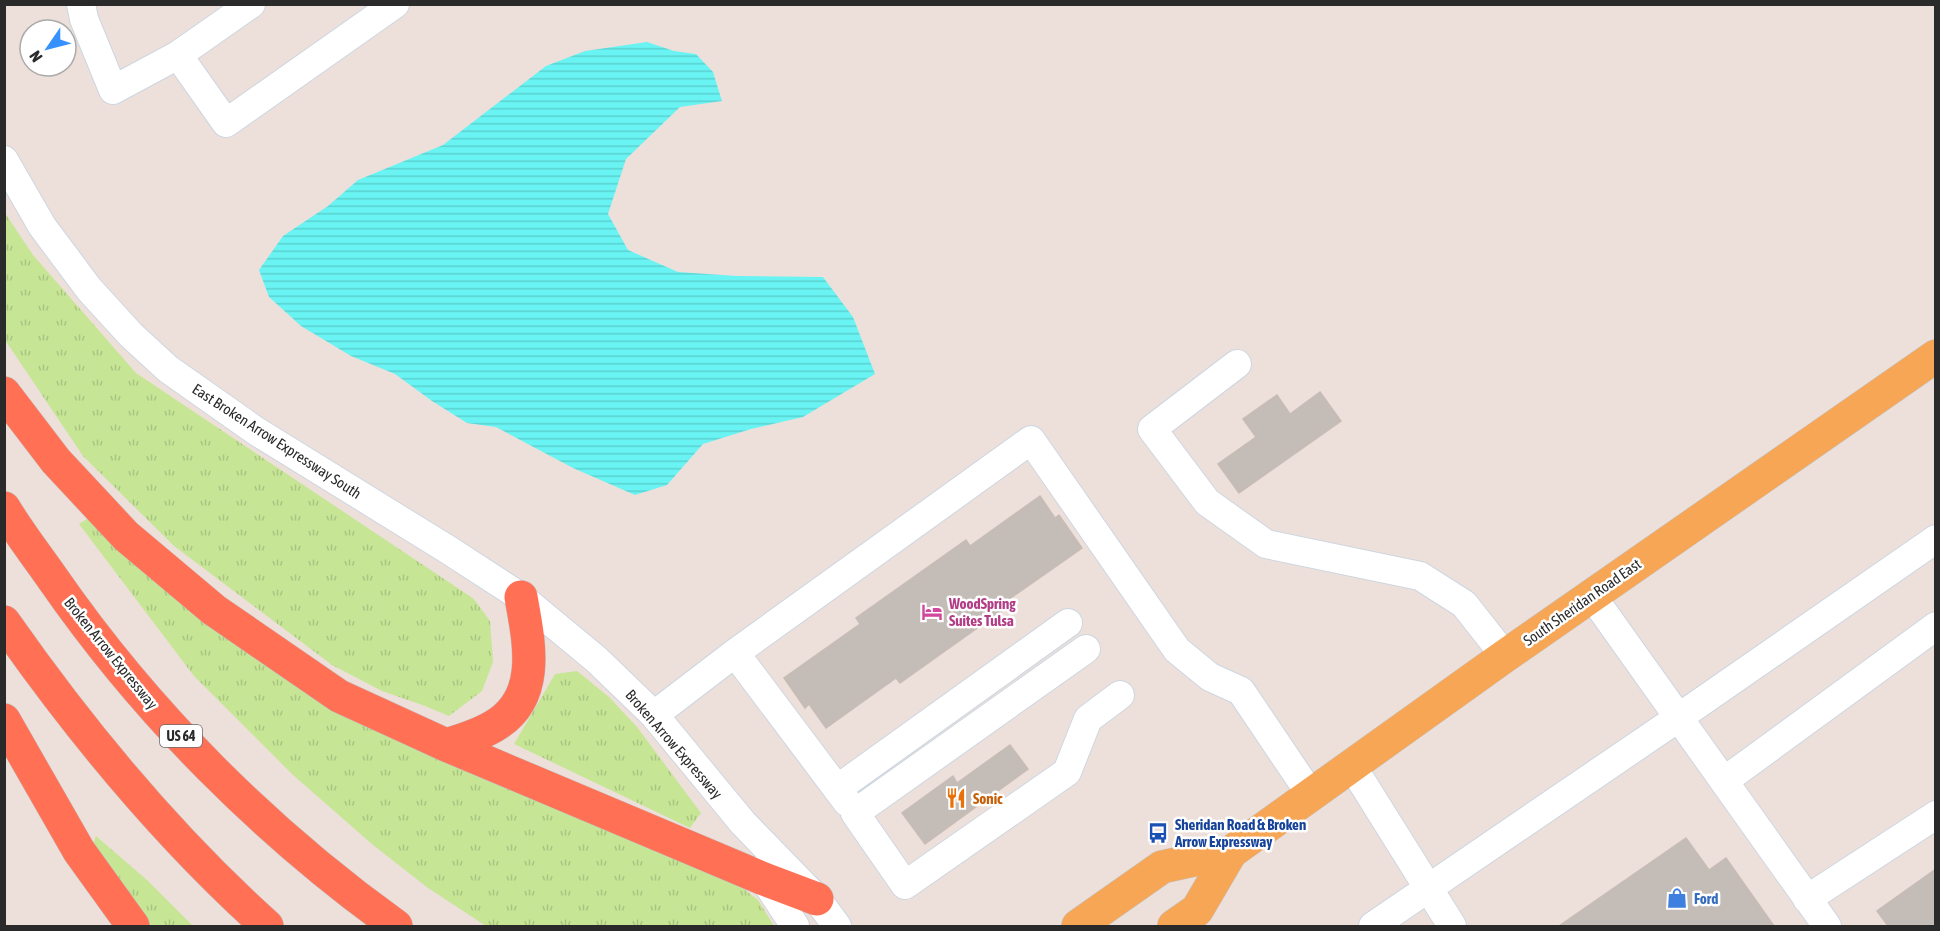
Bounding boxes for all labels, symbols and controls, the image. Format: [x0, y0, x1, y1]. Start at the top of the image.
north arrow [18, 18, 78, 78]
text: N [26, 48, 46, 66]
street label: East Broken Arrow Expressway South [189, 380, 365, 502]
street label: South Sheridan Road East [1520, 555, 1644, 649]
street label: Broken Arrow Expressway [61, 594, 161, 712]
place label: WoodSpring Suites Tulsa [948, 595, 1016, 629]
hotel icon: WoodSpring Suites Tulsa [920, 600, 944, 624]
street label: Broken Arrow Expressway [622, 686, 726, 802]
road number: US 64 [160, 725, 202, 747]
restaurant icon: Sonic [944, 786, 968, 810]
place label: Sonic [973, 790, 1003, 807]
place label: Sheridan Road & Broken Arrow Expressway [1174, 816, 1306, 850]
bus stop icon: Sheridan Road & Broken Arrow Expressway [1146, 821, 1170, 845]
shop icon: Ford [1665, 886, 1689, 910]
place label: Ford [1694, 890, 1718, 907]

